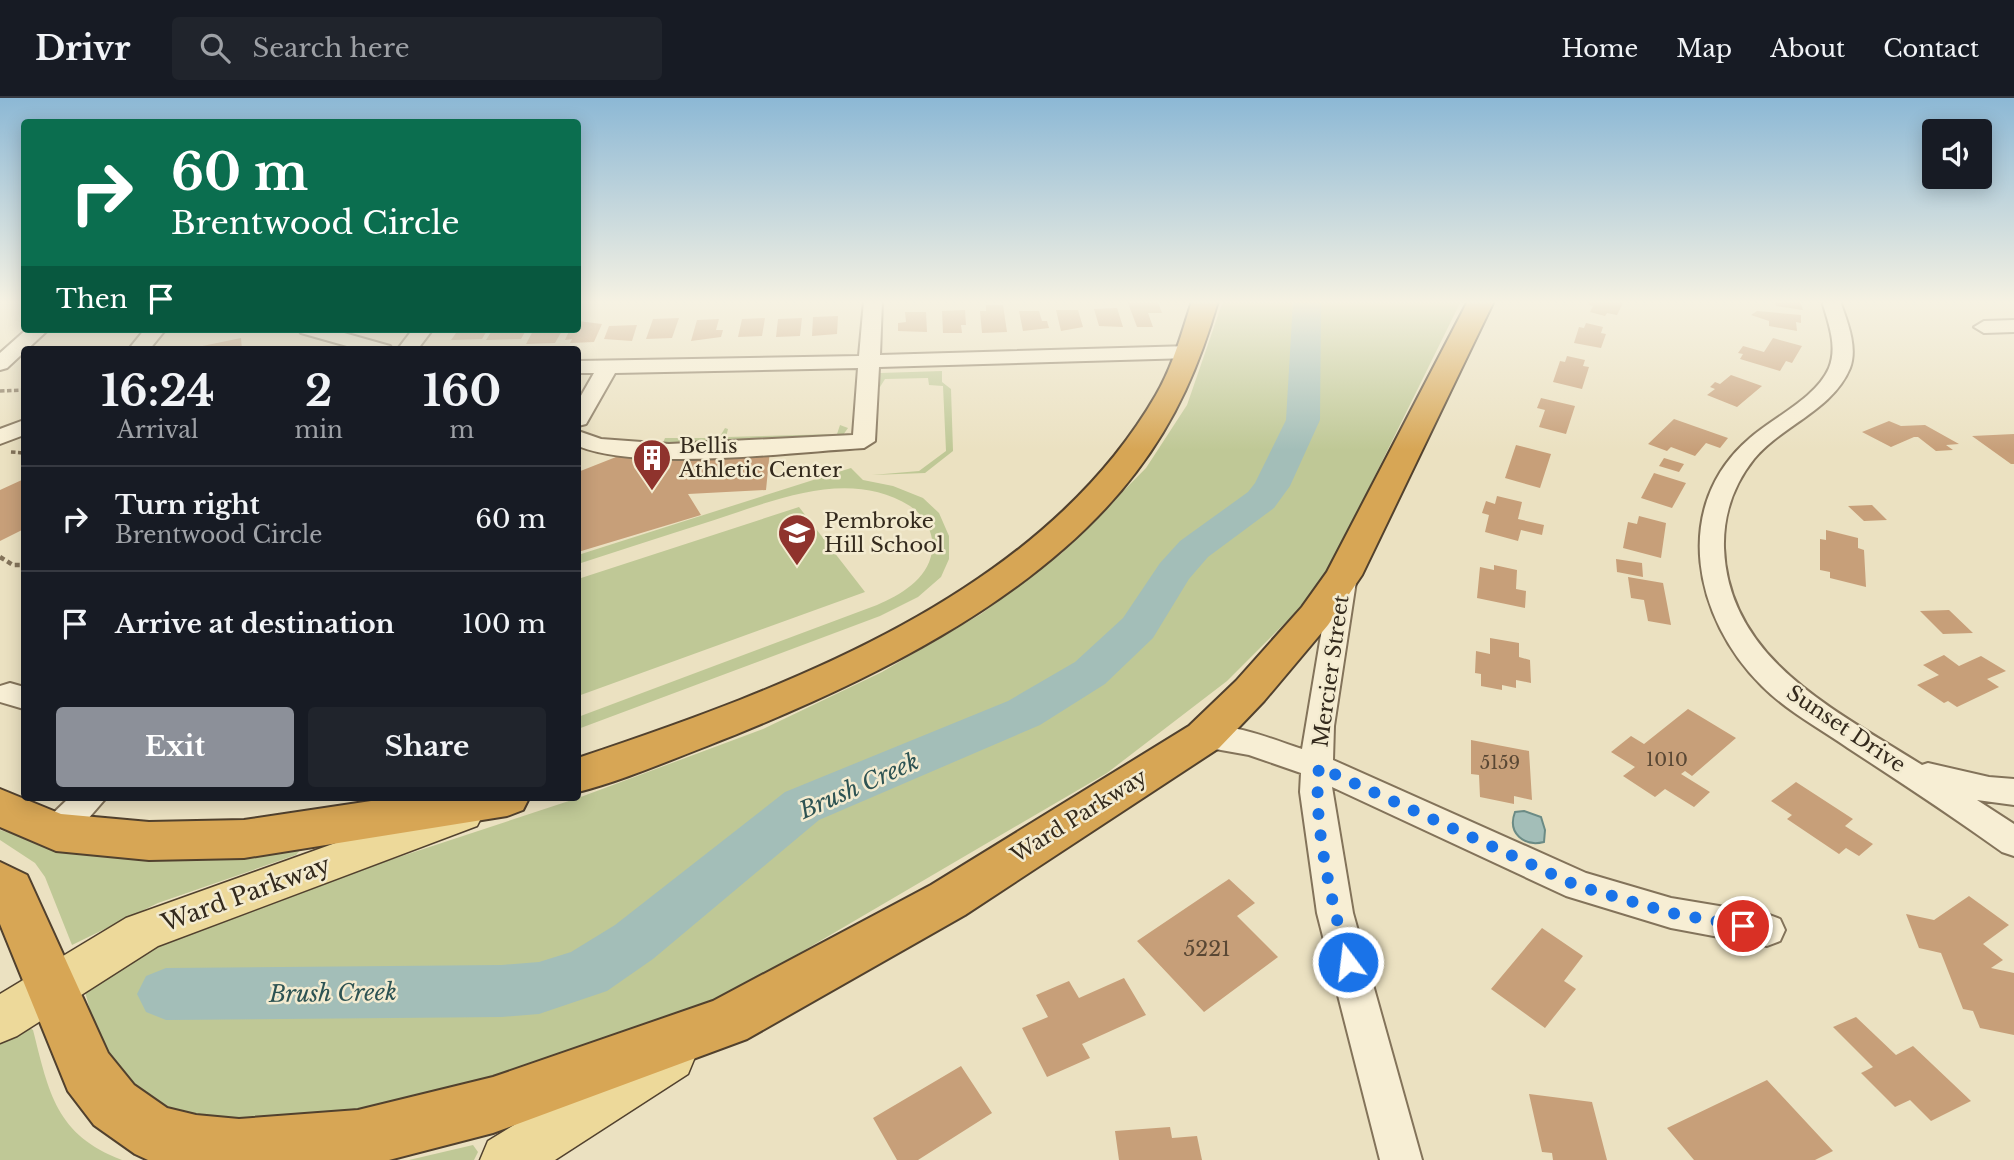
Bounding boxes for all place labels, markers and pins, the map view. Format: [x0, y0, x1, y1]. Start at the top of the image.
place label: Bellis Athletic Center [678, 433, 842, 483]
building icon: Bellis Athletic Center [631, 437, 673, 492]
place label: Pembroke Hill School [824, 508, 944, 558]
school or university icon: Pembroke Hill School [776, 512, 818, 567]
pin [1713, 896, 1773, 956]

